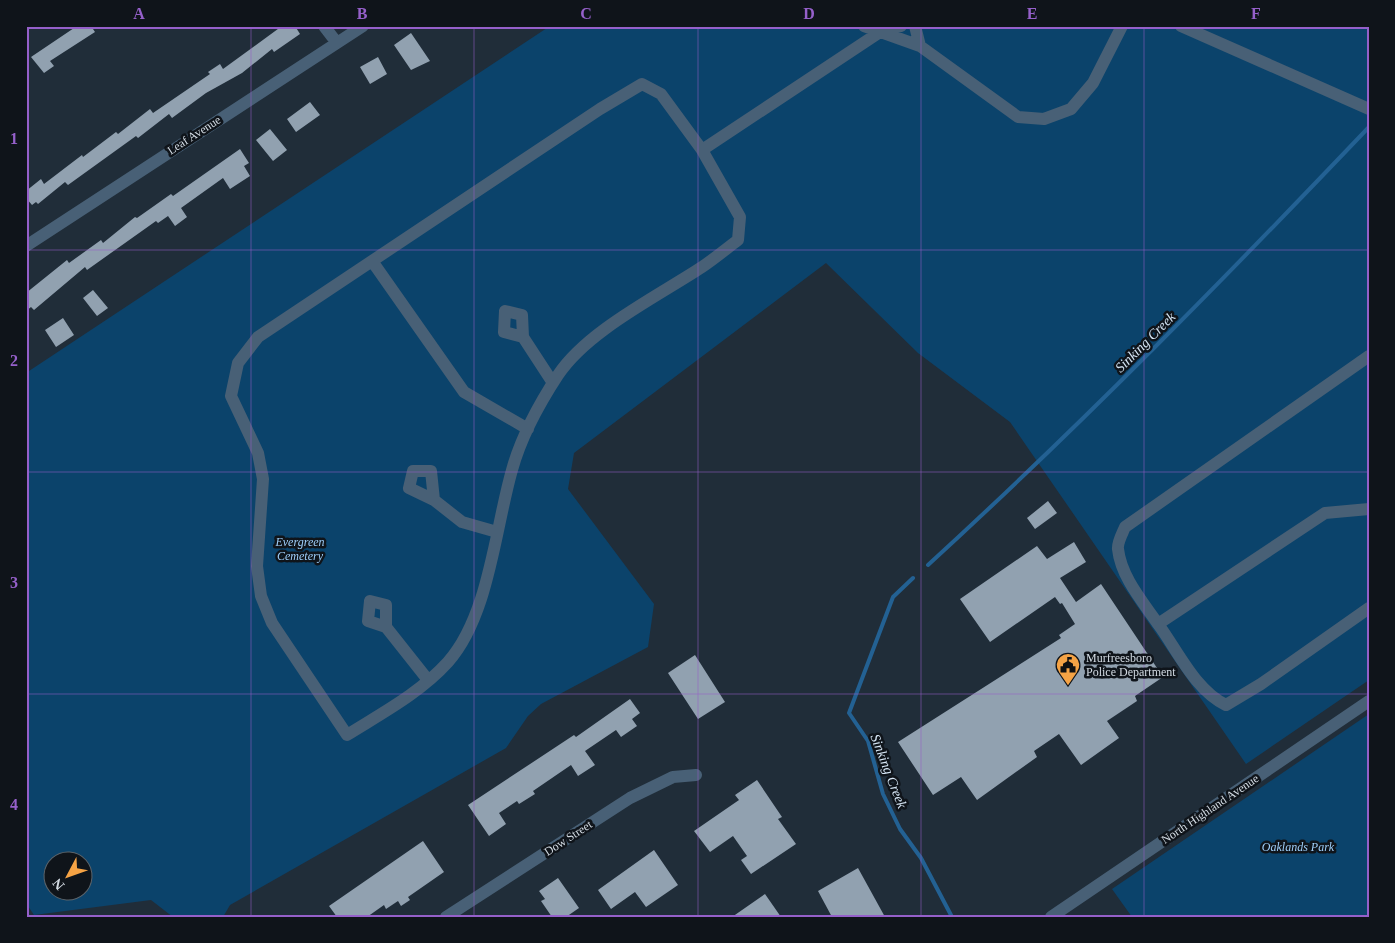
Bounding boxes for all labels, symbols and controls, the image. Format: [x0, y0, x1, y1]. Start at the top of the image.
text: A [133, 5, 145, 22]
text: B [357, 5, 368, 22]
text: C [580, 5, 592, 22]
text: D [803, 5, 815, 22]
text: E [1027, 5, 1037, 22]
text: F [1251, 5, 1261, 22]
street label: Leaf Avenue [165, 113, 223, 157]
text: 1 [10, 130, 18, 147]
water label: Sinking Creek [1112, 309, 1179, 375]
text: 2 [10, 352, 18, 369]
park label: Evergreen Cemetery [274, 535, 325, 563]
text: 3 [10, 574, 18, 591]
place label: Murfreesboro Police Department [1086, 651, 1176, 679]
public building icon: Murfreesboro Police Department [1055, 652, 1081, 686]
water label: Sinking Creek [867, 732, 910, 811]
street label: North Highland Avenue [1159, 771, 1261, 847]
text: 4 [10, 796, 18, 813]
street label: Dow Street [541, 817, 595, 859]
park label: Oaklands Park [1262, 840, 1335, 854]
north arrow [42, 850, 92, 900]
text: N [50, 875, 68, 893]

